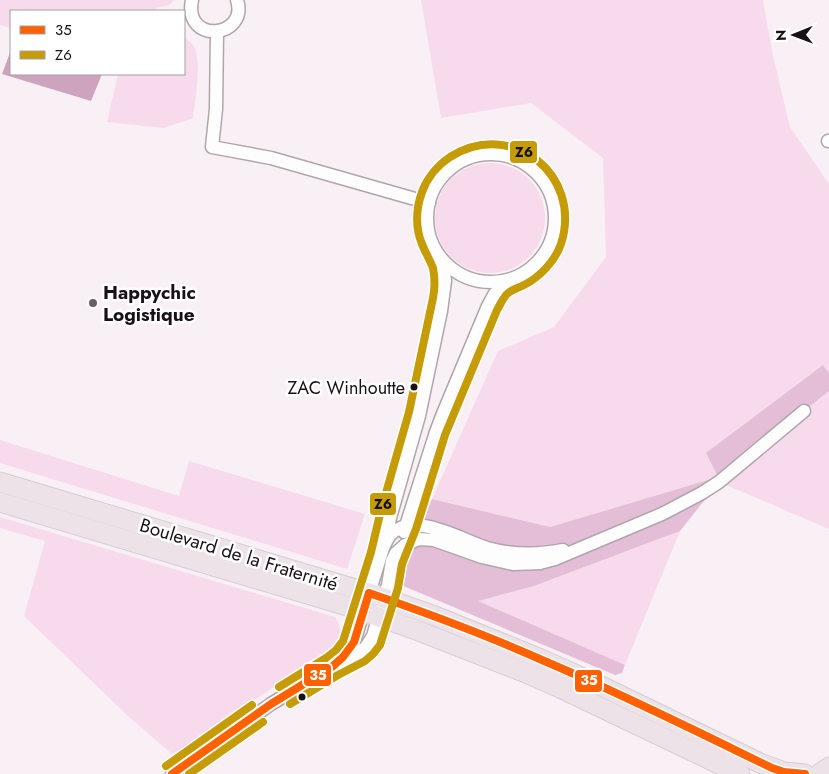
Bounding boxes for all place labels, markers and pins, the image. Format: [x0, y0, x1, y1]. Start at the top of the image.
place label: Happychic Logistique [103, 279, 196, 328]
marker: Happychic Logistique [87, 297, 99, 309]
place label: ZAC Winhoutte [288, 375, 405, 401]
marker: ZAC Winhoutte [409, 382, 419, 392]
unlabelled marker [297, 692, 307, 702]

